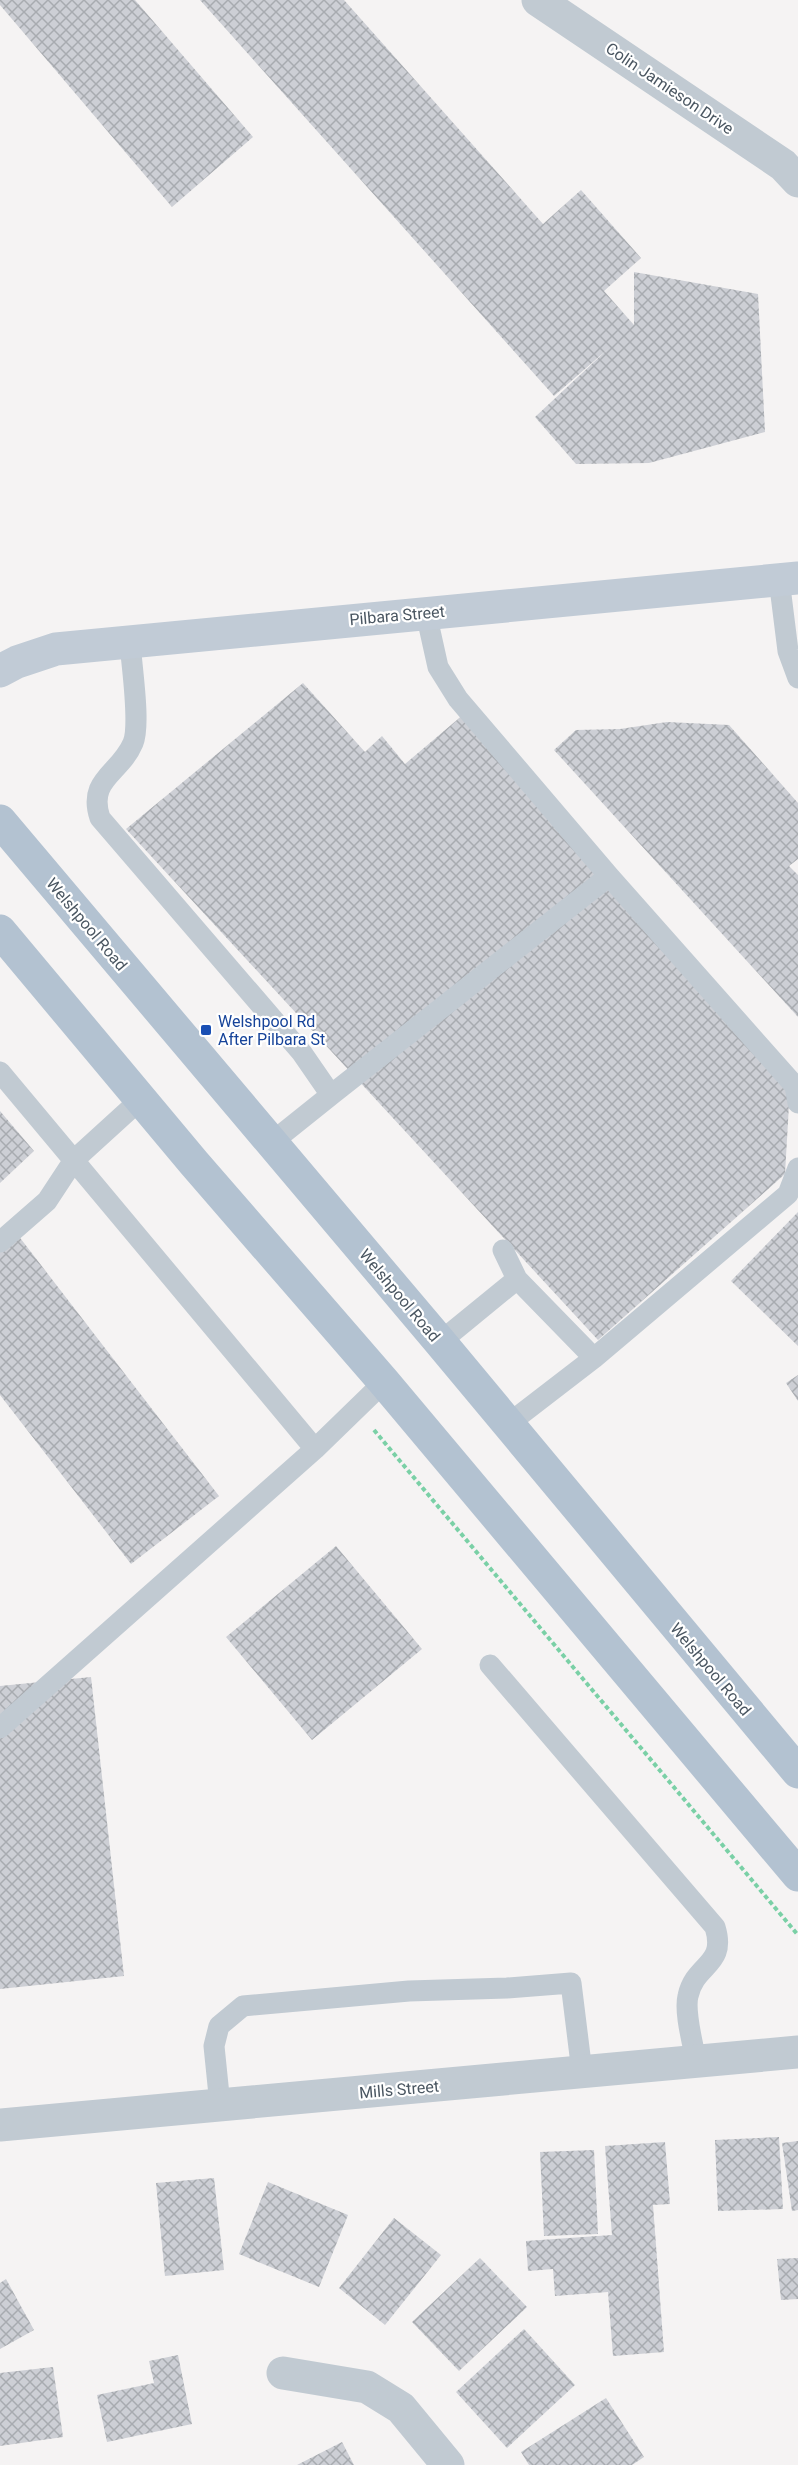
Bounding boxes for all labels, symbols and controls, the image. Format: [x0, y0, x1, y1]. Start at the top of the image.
street label: Colin Jamieson Drive [602, 39, 737, 138]
street label: Pilbara Street [349, 602, 445, 629]
street label: Welshpool Road [42, 874, 131, 975]
place label: Welshpool Rd After Pilbara St [218, 1012, 325, 1049]
marker: Welshpool Rd After Pilbara St [199, 1023, 213, 1037]
street label: Welshpool Road [355, 1245, 444, 1346]
street label: Welshpool Road [666, 1619, 755, 1720]
street label: Mills Street [358, 2077, 440, 2102]

